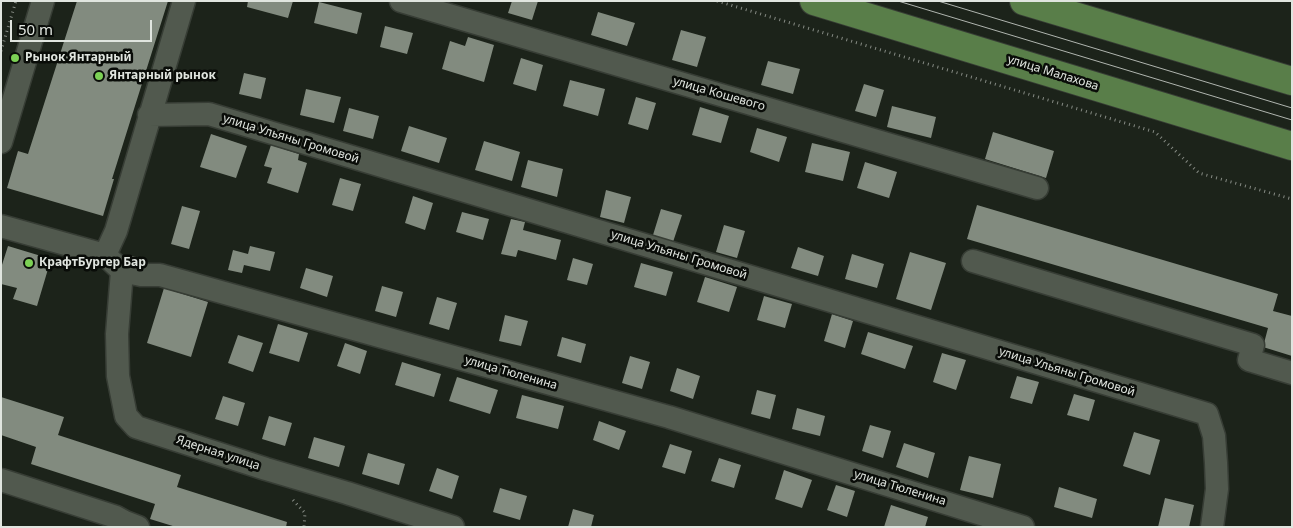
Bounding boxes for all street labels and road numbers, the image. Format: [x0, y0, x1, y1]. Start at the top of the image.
street label: улица Малахова [1006, 52, 1100, 94]
street label: улица Кошевого [671, 74, 767, 114]
street label: улица Ульяны Громовой [221, 111, 361, 167]
street label: улица Ульяны Громовой [609, 227, 749, 283]
street label: улица Ульяны Громовой [997, 344, 1137, 400]
street label: улица Тюленина [463, 353, 559, 393]
street label: Ядерная улица [174, 433, 262, 473]
street label: улица Тюленина [852, 467, 948, 509]

